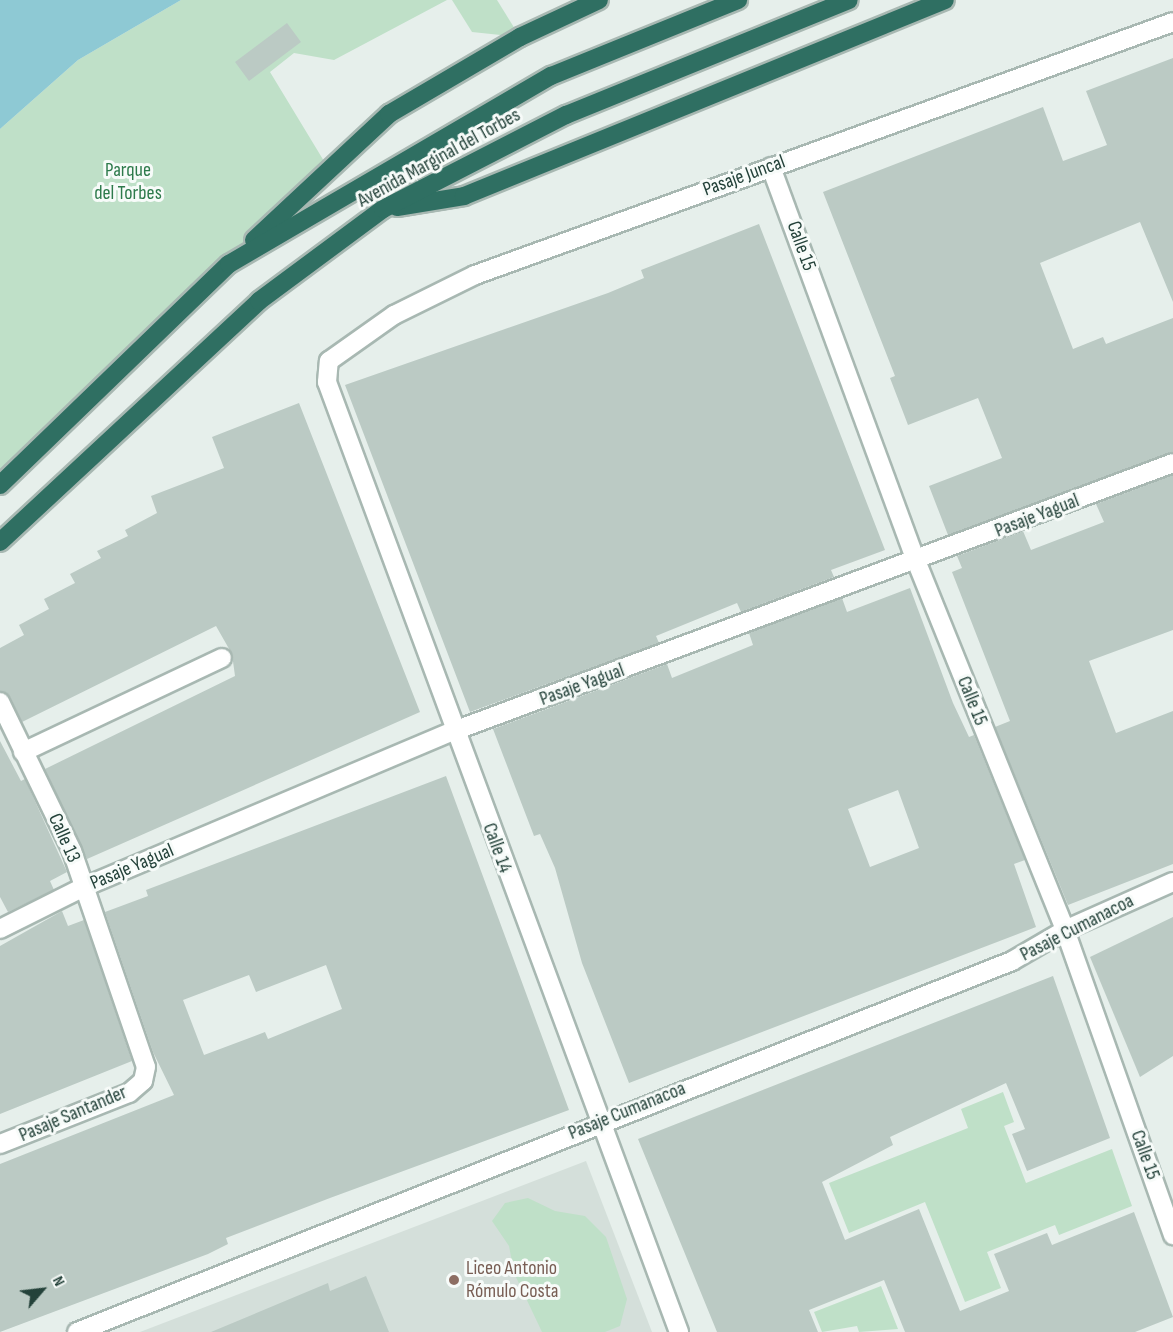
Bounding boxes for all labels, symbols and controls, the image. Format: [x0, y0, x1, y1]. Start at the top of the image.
street label: Avenida Marginal del Torbes [353, 103, 525, 213]
street label: Pasaje Juncal [700, 150, 788, 202]
park label: Parque del Torbes [94, 159, 162, 206]
street label: Calle 15 [781, 218, 821, 274]
street label: Pasaje Yagual [991, 489, 1083, 543]
street label: Pasaje Yagual [536, 659, 628, 711]
street label: Calle 15 [951, 673, 993, 729]
street label: Calle 13 [43, 810, 85, 866]
street label: Calle 14 [477, 820, 517, 876]
street label: Pasaje Yagual [87, 839, 177, 895]
street label: Pasaje Cumanacoa [1016, 889, 1138, 967]
street label: Pasaje Cumanacoa [565, 1077, 689, 1145]
street label: Pasaje Santander [15, 1081, 131, 1147]
street label: Calle 15 [1125, 1127, 1165, 1183]
place label: Liceo Antonio Rómulo Costa [466, 1256, 558, 1303]
north arrow [12, 1260, 72, 1320]
text: N [48, 1273, 69, 1290]
marker: Liceo Antonio Rómulo Costa [447, 1273, 461, 1287]

